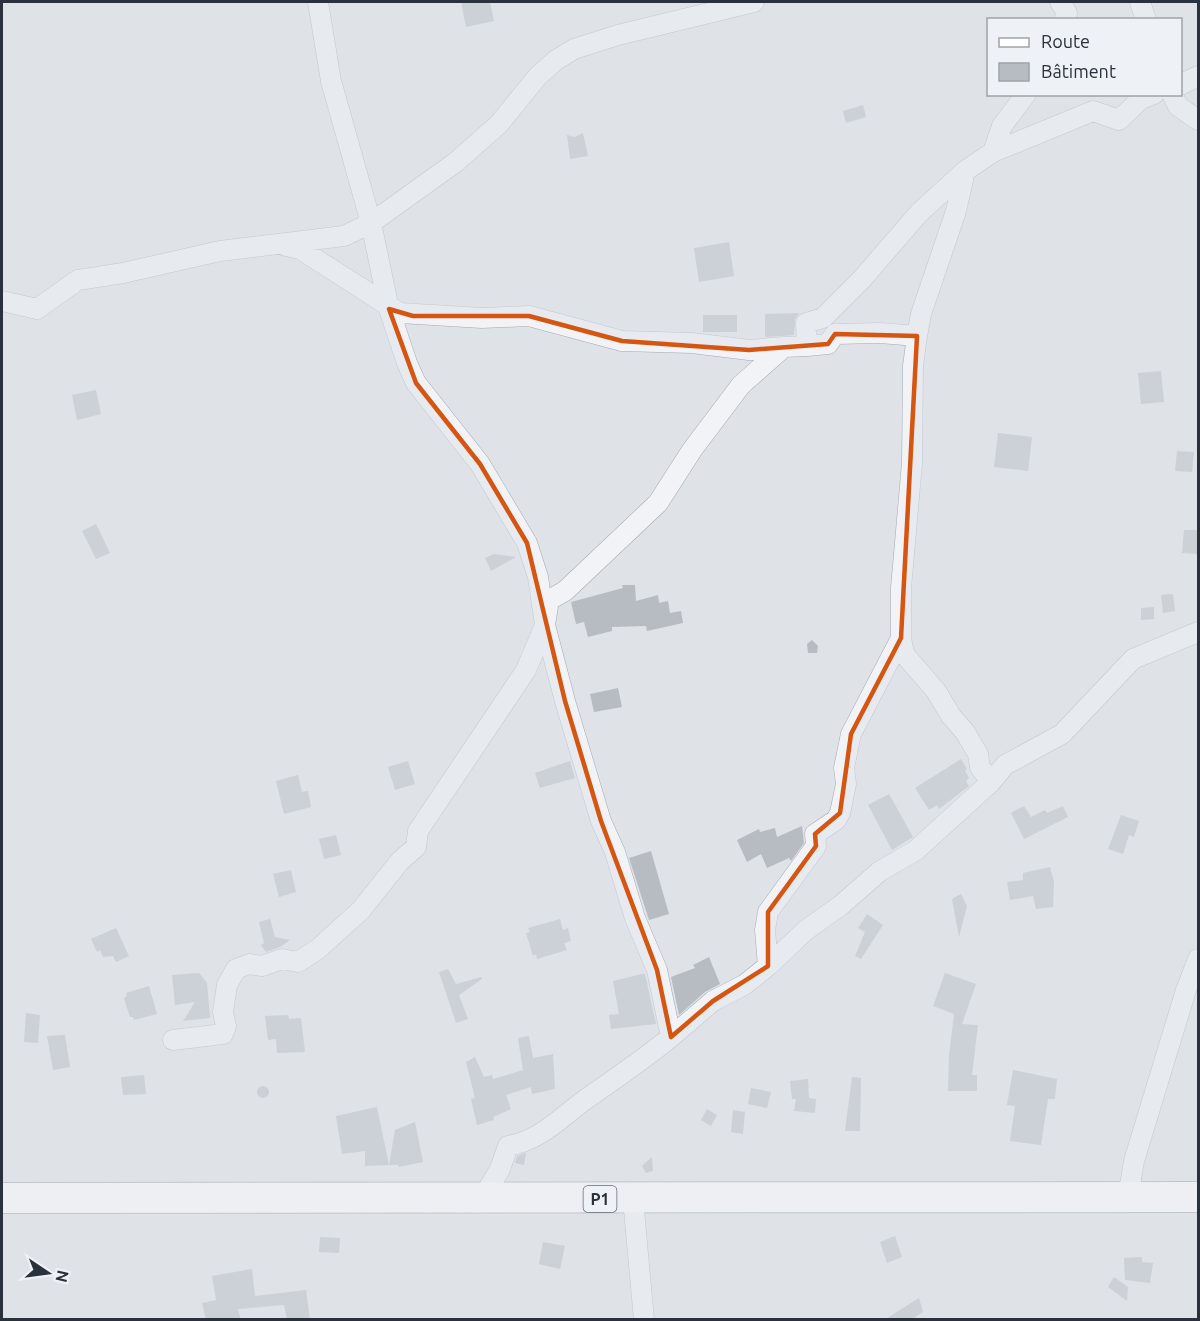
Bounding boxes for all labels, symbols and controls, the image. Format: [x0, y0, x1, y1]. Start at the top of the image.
legend [987, 18, 1182, 96]
text: Route [1041, 31, 1090, 51]
text: Bâtiment [1041, 61, 1116, 81]
road number: P1 [584, 1186, 616, 1212]
north arrow [18, 1243, 78, 1303]
text: N [53, 1269, 73, 1284]

